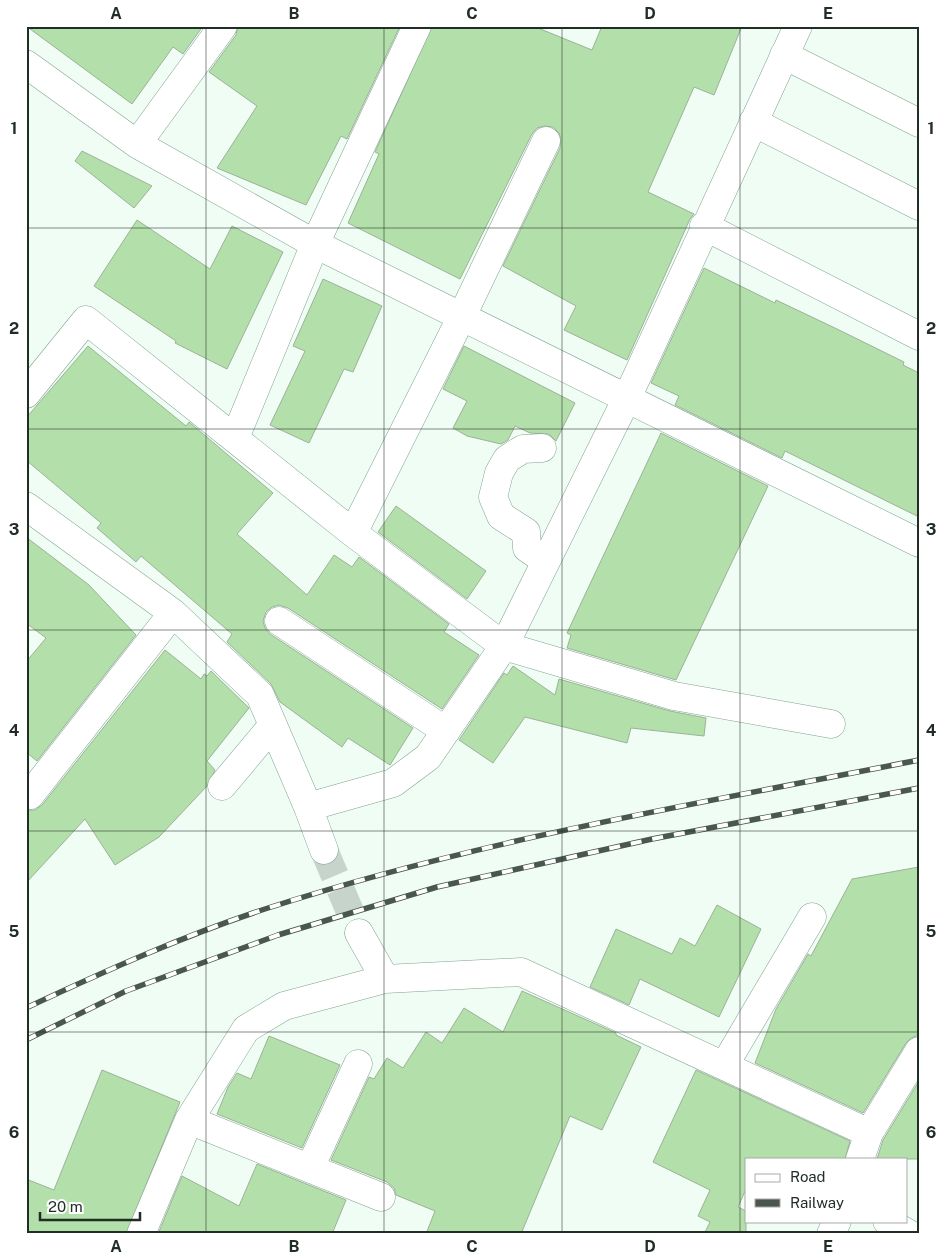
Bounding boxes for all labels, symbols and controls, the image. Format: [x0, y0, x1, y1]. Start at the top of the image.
text: A [110, 4, 122, 23]
text: B [289, 4, 300, 23]
text: C [466, 4, 478, 23]
text: D [644, 4, 656, 23]
text: E [823, 4, 833, 23]
text: 1 [11, 119, 17, 138]
text: 1 [928, 119, 934, 138]
text: 2 [9, 319, 19, 338]
text: 2 [926, 319, 936, 338]
text: 3 [9, 520, 19, 539]
text: 3 [926, 520, 936, 539]
text: 4 [9, 721, 20, 740]
text: 4 [926, 721, 937, 740]
text: 5 [9, 922, 20, 941]
text: 5 [926, 922, 937, 941]
text: 6 [9, 1123, 19, 1142]
text: 6 [926, 1123, 936, 1142]
legend [745, 1158, 908, 1222]
text: Road [790, 1168, 826, 1185]
scale bar [40, 1190, 140, 1222]
text: Railway [790, 1194, 844, 1211]
text: 20 m [48, 1198, 83, 1215]
text: A [110, 1237, 122, 1256]
text: B [289, 1237, 300, 1256]
text: C [466, 1237, 478, 1256]
text: D [644, 1237, 656, 1256]
text: E [823, 1237, 833, 1256]

